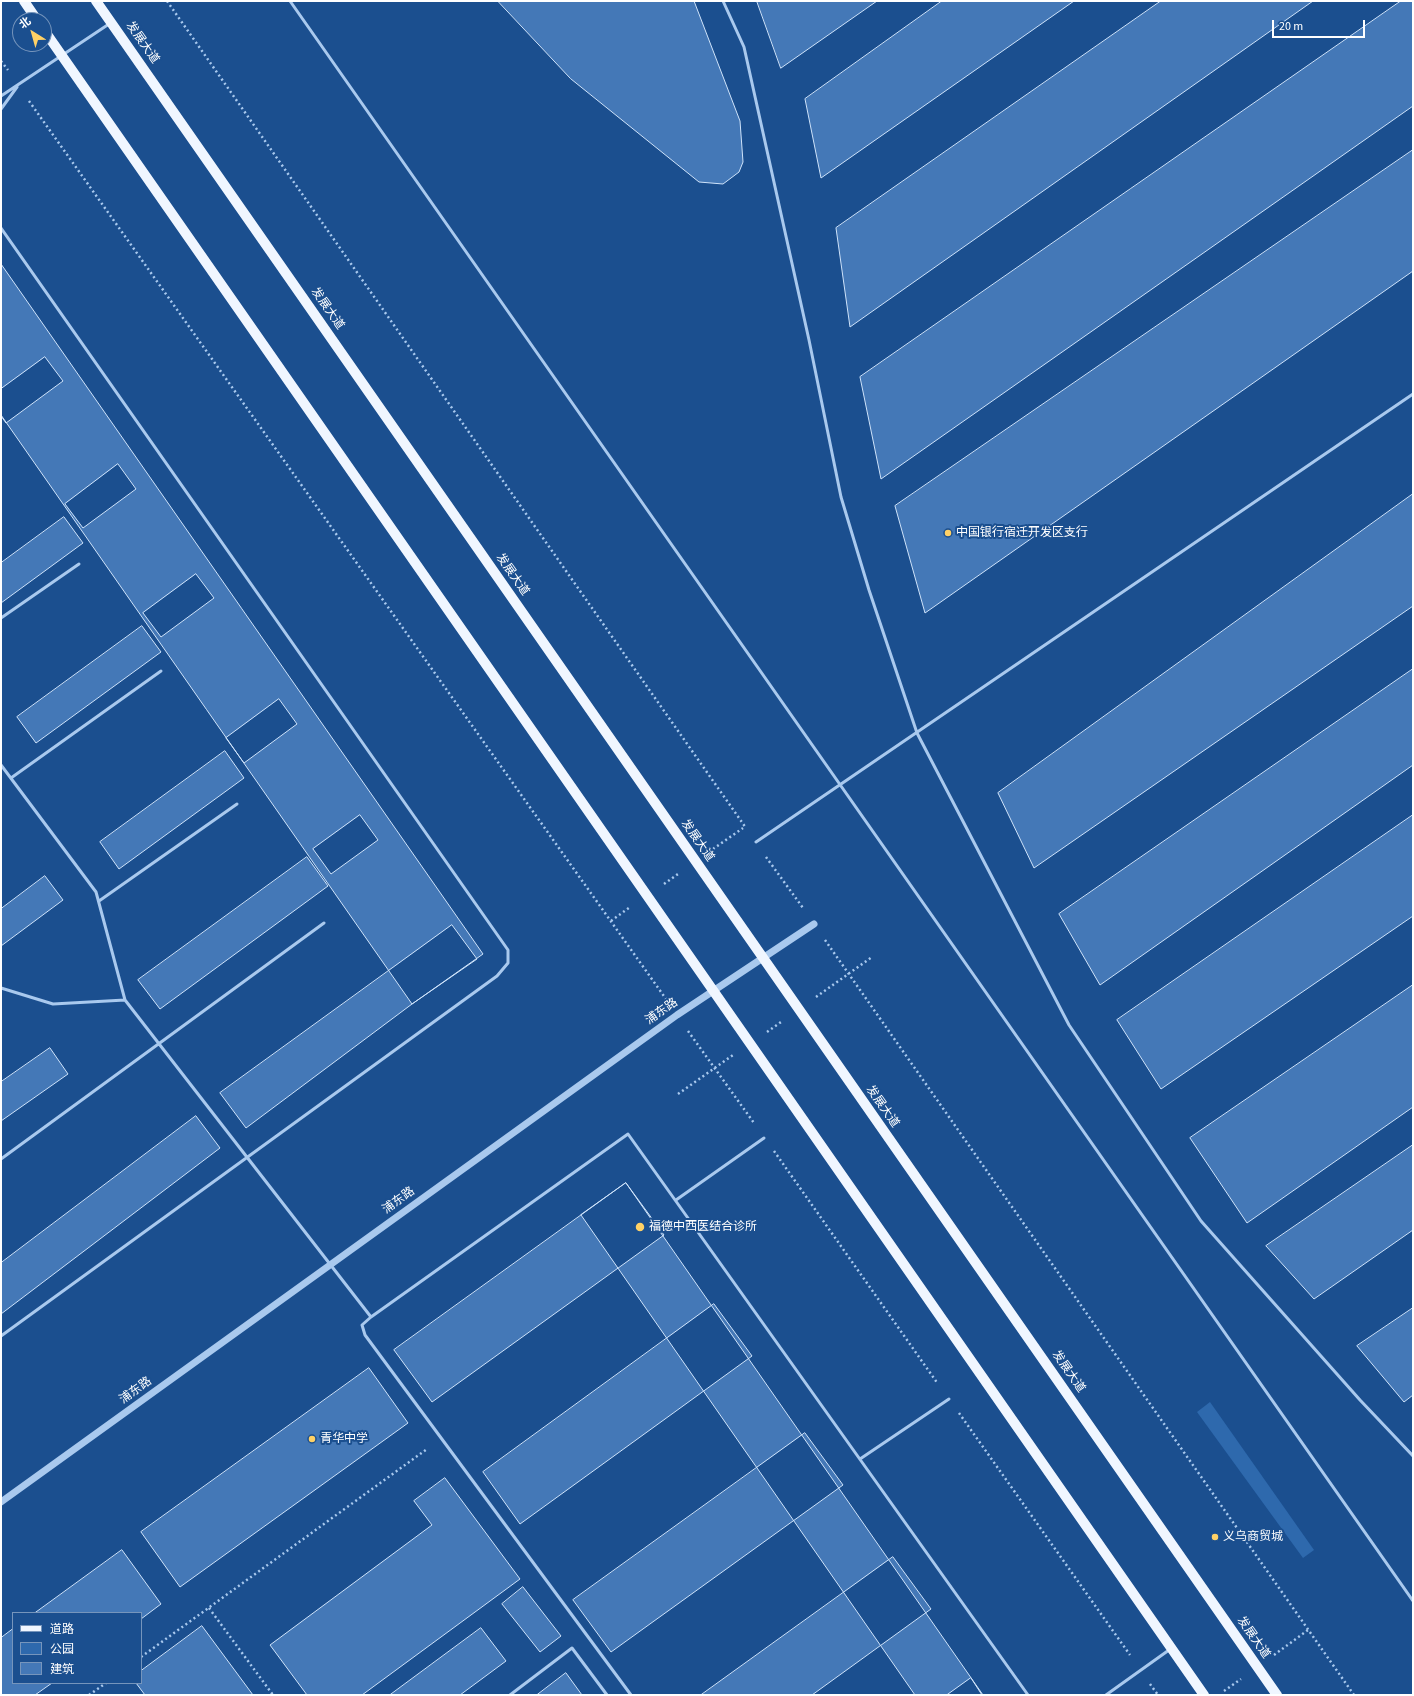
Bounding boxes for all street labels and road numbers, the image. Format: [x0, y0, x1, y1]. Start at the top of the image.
street label: 发展大道 [122, 19, 162, 67]
street label: 发展大道 [307, 285, 347, 333]
street label: 发展大道 [492, 551, 532, 599]
street label: 发展大道 [677, 817, 717, 865]
street label: 浦东路 [643, 996, 681, 1028]
street label: 发展大道 [862, 1083, 902, 1131]
street label: 浦东路 [380, 1185, 418, 1217]
street label: 发展大道 [1048, 1348, 1088, 1396]
street label: 浦东路 [117, 1375, 155, 1407]
street label: 发展大道 [1233, 1614, 1273, 1662]

